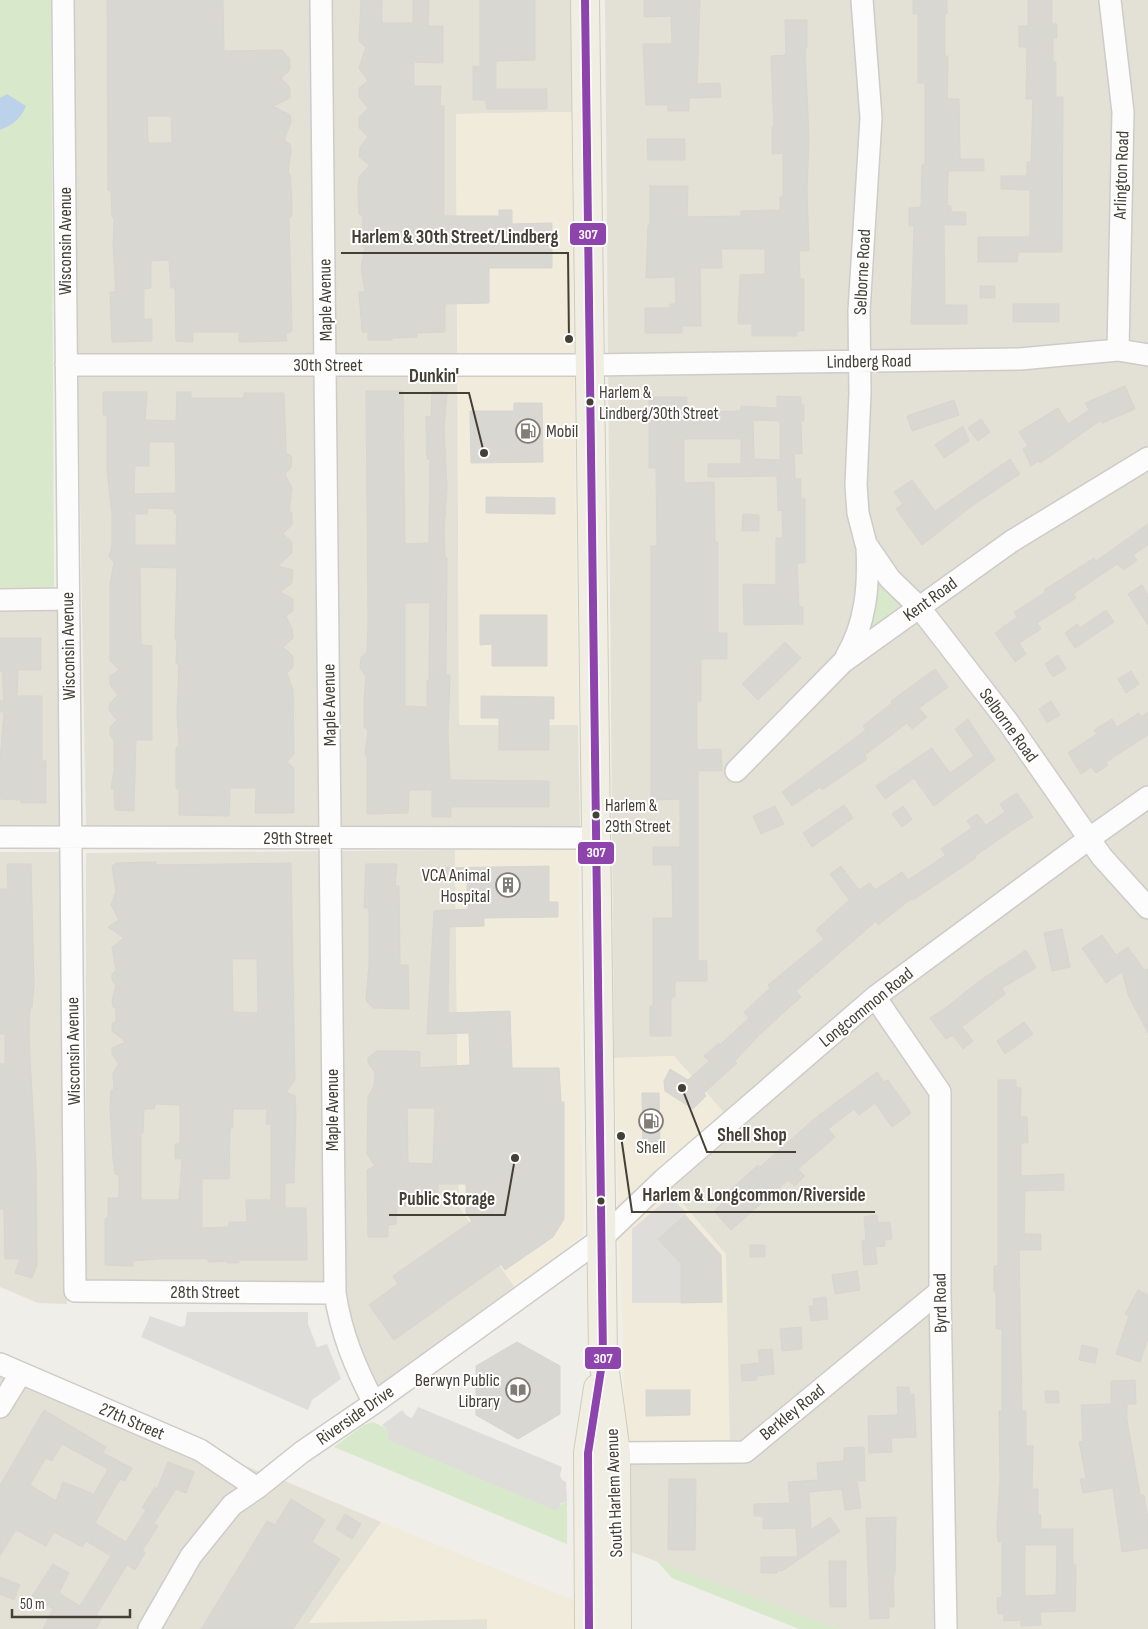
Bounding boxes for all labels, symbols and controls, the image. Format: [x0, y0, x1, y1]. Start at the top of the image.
street label: Arlington Road [1109, 130, 1134, 221]
street label: Wisconsin Avenue [55, 187, 76, 295]
callout: Harlem & 30th Street/Lindberg [341, 219, 568, 253]
line badge: 307 [569, 222, 607, 246]
text: Harlem & 30th Street/Lindberg [351, 226, 559, 249]
text: 307 [578, 226, 598, 243]
street label: Selborne Road [850, 228, 875, 316]
street label: Maple Avenue [314, 259, 337, 341]
street label: Lindberg Road [827, 350, 912, 373]
street label: 30th Street [293, 355, 363, 376]
callout: Dunkin' [399, 359, 469, 393]
text: Dunkin' [409, 365, 459, 388]
place label: Harlem & Lindberg/30th Street [599, 383, 719, 424]
marker: Harlem & Lindberg/30th Street [585, 397, 595, 407]
fuel station icon: Mobil [515, 418, 541, 444]
place label: Mobil [546, 421, 578, 442]
street label: Kent Road [899, 573, 961, 626]
street label: Wisconsin Avenue [57, 592, 80, 700]
street label: Maple Avenue [318, 664, 341, 746]
street label: Selborne Road [975, 684, 1042, 766]
place label: Harlem & 29th Street [605, 796, 671, 837]
marker: Harlem & 29th Street [591, 810, 601, 820]
street label: 29th Street [263, 828, 333, 849]
line badge: 307 [577, 841, 615, 865]
text: 307 [586, 844, 606, 861]
place label: VCA Animal Hospital [422, 865, 490, 907]
building icon: VCA Animal Hospital [495, 872, 521, 898]
street label: Longcommon Road [815, 963, 917, 1052]
street label: Wisconsin Avenue [62, 997, 85, 1105]
street label: Maple Avenue [322, 1069, 343, 1151]
fuel station icon: Shell [638, 1108, 664, 1134]
callout: Shell Shop [707, 1118, 796, 1152]
text: Shell Shop [717, 1124, 787, 1147]
place label: Shell [636, 1137, 666, 1158]
callout: Harlem & Longcommon/Riverside [632, 1178, 875, 1212]
callout: Public Storage [389, 1181, 505, 1215]
text: Harlem & Longcommon/Riverside [642, 1184, 866, 1207]
text: Public Storage [399, 1188, 495, 1211]
unlabelled marker [596, 1196, 606, 1206]
street label: Byrd Road [929, 1273, 952, 1333]
street label: 28th Street [170, 1282, 240, 1303]
line badge: 307 [584, 1346, 622, 1370]
text: 307 [593, 1350, 613, 1367]
place label: Berwyn Public Library [415, 1370, 500, 1412]
library icon: Berwyn Public Library [505, 1377, 531, 1403]
street label: Berkley Road [756, 1380, 829, 1445]
street label: Riverside Drive [313, 1381, 398, 1450]
street label: 27th Street [96, 1398, 168, 1445]
street label: South Harlem Avenue [602, 1428, 627, 1558]
scale bar [12, 1586, 130, 1618]
text: 50 m [20, 1595, 45, 1614]

